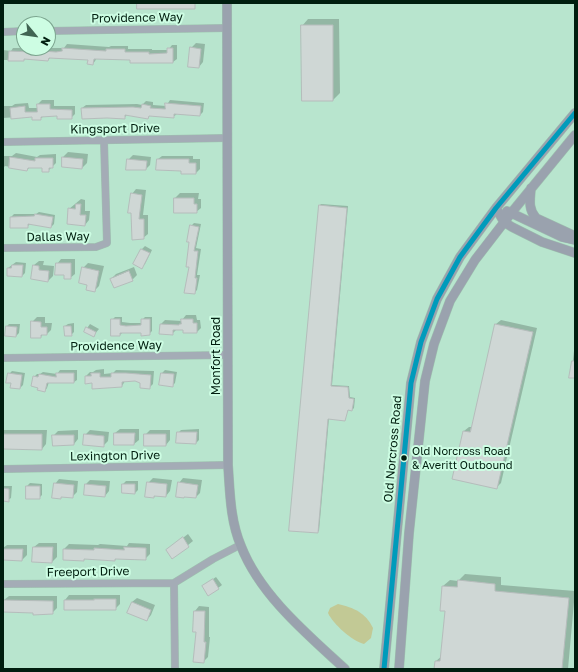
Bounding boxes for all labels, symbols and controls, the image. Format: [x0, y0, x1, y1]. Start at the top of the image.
street label: Providence Way [91, 10, 183, 26]
north arrow [16, 16, 56, 56]
text: N [38, 35, 54, 48]
street label: Kingsport Drive [70, 121, 160, 137]
street label: Dallas Way [26, 229, 90, 245]
street label: Monfort Road [209, 317, 223, 395]
street label: Providence Way [70, 338, 162, 354]
street label: Old Norcross Road [381, 395, 405, 503]
place label: Old Norcross Road & Averitt Outbound [412, 445, 513, 471]
street label: Lexington Drive [70, 448, 160, 464]
marker: Old Norcross Road & Averitt Outbound [399, 453, 409, 463]
street label: Freeport Drive [47, 564, 129, 580]

